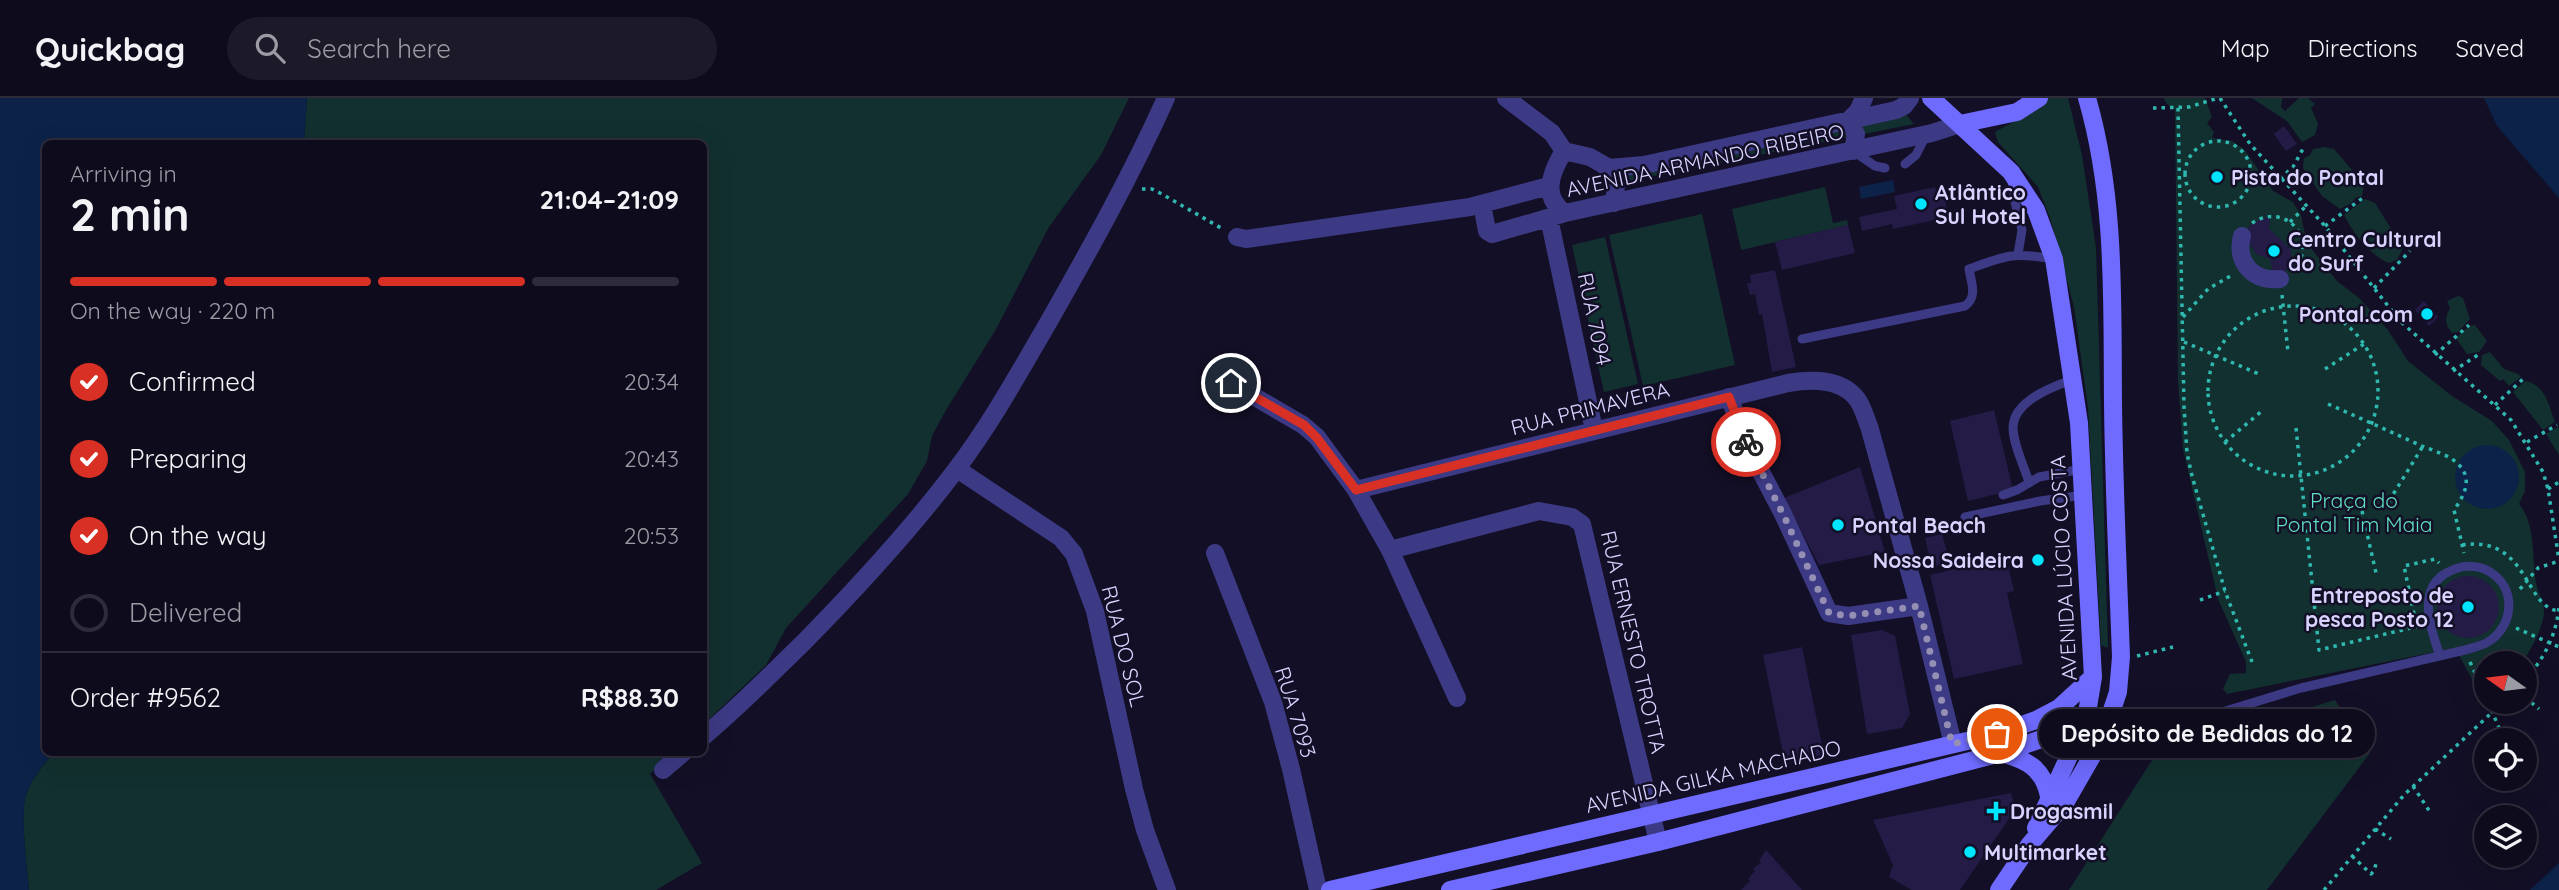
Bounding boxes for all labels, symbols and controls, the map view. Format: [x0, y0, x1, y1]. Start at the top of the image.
search box [227, 17, 717, 80]
text: Quickbag [35, 28, 185, 69]
icon: search [251, 29, 289, 67]
text: Search here [307, 32, 451, 65]
text: Map [2221, 33, 2270, 63]
text: Directions [2308, 33, 2418, 63]
text: Saved [2456, 33, 2524, 63]
street label: AVENIDA ARMANDO RIBEIRO [1564, 118, 1846, 202]
text: Arriving in [70, 159, 177, 188]
place label: Pista do Pontal [2231, 164, 2384, 190]
marker: Pista do Pontal [2209, 169, 2225, 185]
place label: Atlântico Sul Hotel [1935, 179, 2026, 229]
text: 21:04–21:09 [540, 183, 679, 216]
text: 2 min [70, 185, 190, 243]
marker: Atlântico Sul Hotel [1913, 196, 1929, 212]
place label: Centro Cultural do Surf [2288, 226, 2442, 276]
marker: Centro Cultural do Surf [2266, 243, 2282, 259]
street label: RUA 7094 [1573, 270, 1617, 368]
text: On the way · 220 m [70, 296, 275, 325]
place label: Pontal.com [2299, 301, 2413, 327]
marker: Pontal.com [2419, 306, 2435, 322]
pin [1201, 353, 1261, 413]
icon: check [70, 363, 108, 401]
icon: home [1212, 364, 1250, 402]
text: Confirmed [129, 365, 256, 398]
text: 20:34 [624, 367, 679, 396]
street label: RUA PRIMAVERA [1508, 376, 1672, 440]
courier [1711, 407, 1781, 477]
icon: bike [1727, 423, 1765, 461]
icon: check [70, 440, 108, 478]
text: Preparing [129, 442, 247, 475]
text: 20:43 [624, 444, 679, 473]
street label: AVENIDA LÚCIO COSTA [2044, 455, 2082, 681]
park label: Praça do Pontal Tim Maia [2276, 487, 2432, 537]
place label: Pontal Beach [1852, 512, 1986, 538]
icon: check [70, 517, 108, 555]
marker: Pontal Beach [1830, 517, 1846, 533]
text: On the way [129, 519, 267, 552]
text: 20:53 [624, 521, 679, 550]
street label: RUA ERNESTO TROTTA [1596, 528, 1672, 756]
place label: Nossa Saideira [1873, 547, 2024, 573]
marker: Nossa Saideira [2030, 552, 2046, 568]
place label: Entreposto de pesca Posto 12 [2305, 582, 2454, 632]
street label: RUA DO SOL [1096, 583, 1152, 709]
text: Delivered [129, 596, 242, 629]
marker: Entreposto de pesca Posto 12 [2460, 599, 2476, 615]
north arrow [2474, 651, 2538, 714]
map controls [2474, 651, 2537, 868]
street label: RUA 7093 [1270, 663, 1322, 761]
text: Order #9562 [70, 681, 221, 714]
text: R$88.30 [581, 681, 679, 714]
pin [1967, 704, 2027, 764]
callout: Depósito de Bedidas do 12 [2039, 710, 2375, 758]
icon: bag [1978, 715, 2016, 753]
text: Depósito de Bedidas do 12 [2061, 719, 2353, 748]
button: locate [2474, 728, 2537, 791]
street label: AVENIDA GILKA MACHADO [1583, 734, 1843, 818]
place label: Drogasmil [2010, 798, 2113, 824]
marker: Drogasmil [1988, 803, 2004, 819]
button: layers [2474, 805, 2537, 868]
place label: Multimarket [1984, 839, 2107, 865]
marker: Multimarket [1962, 844, 1978, 860]

